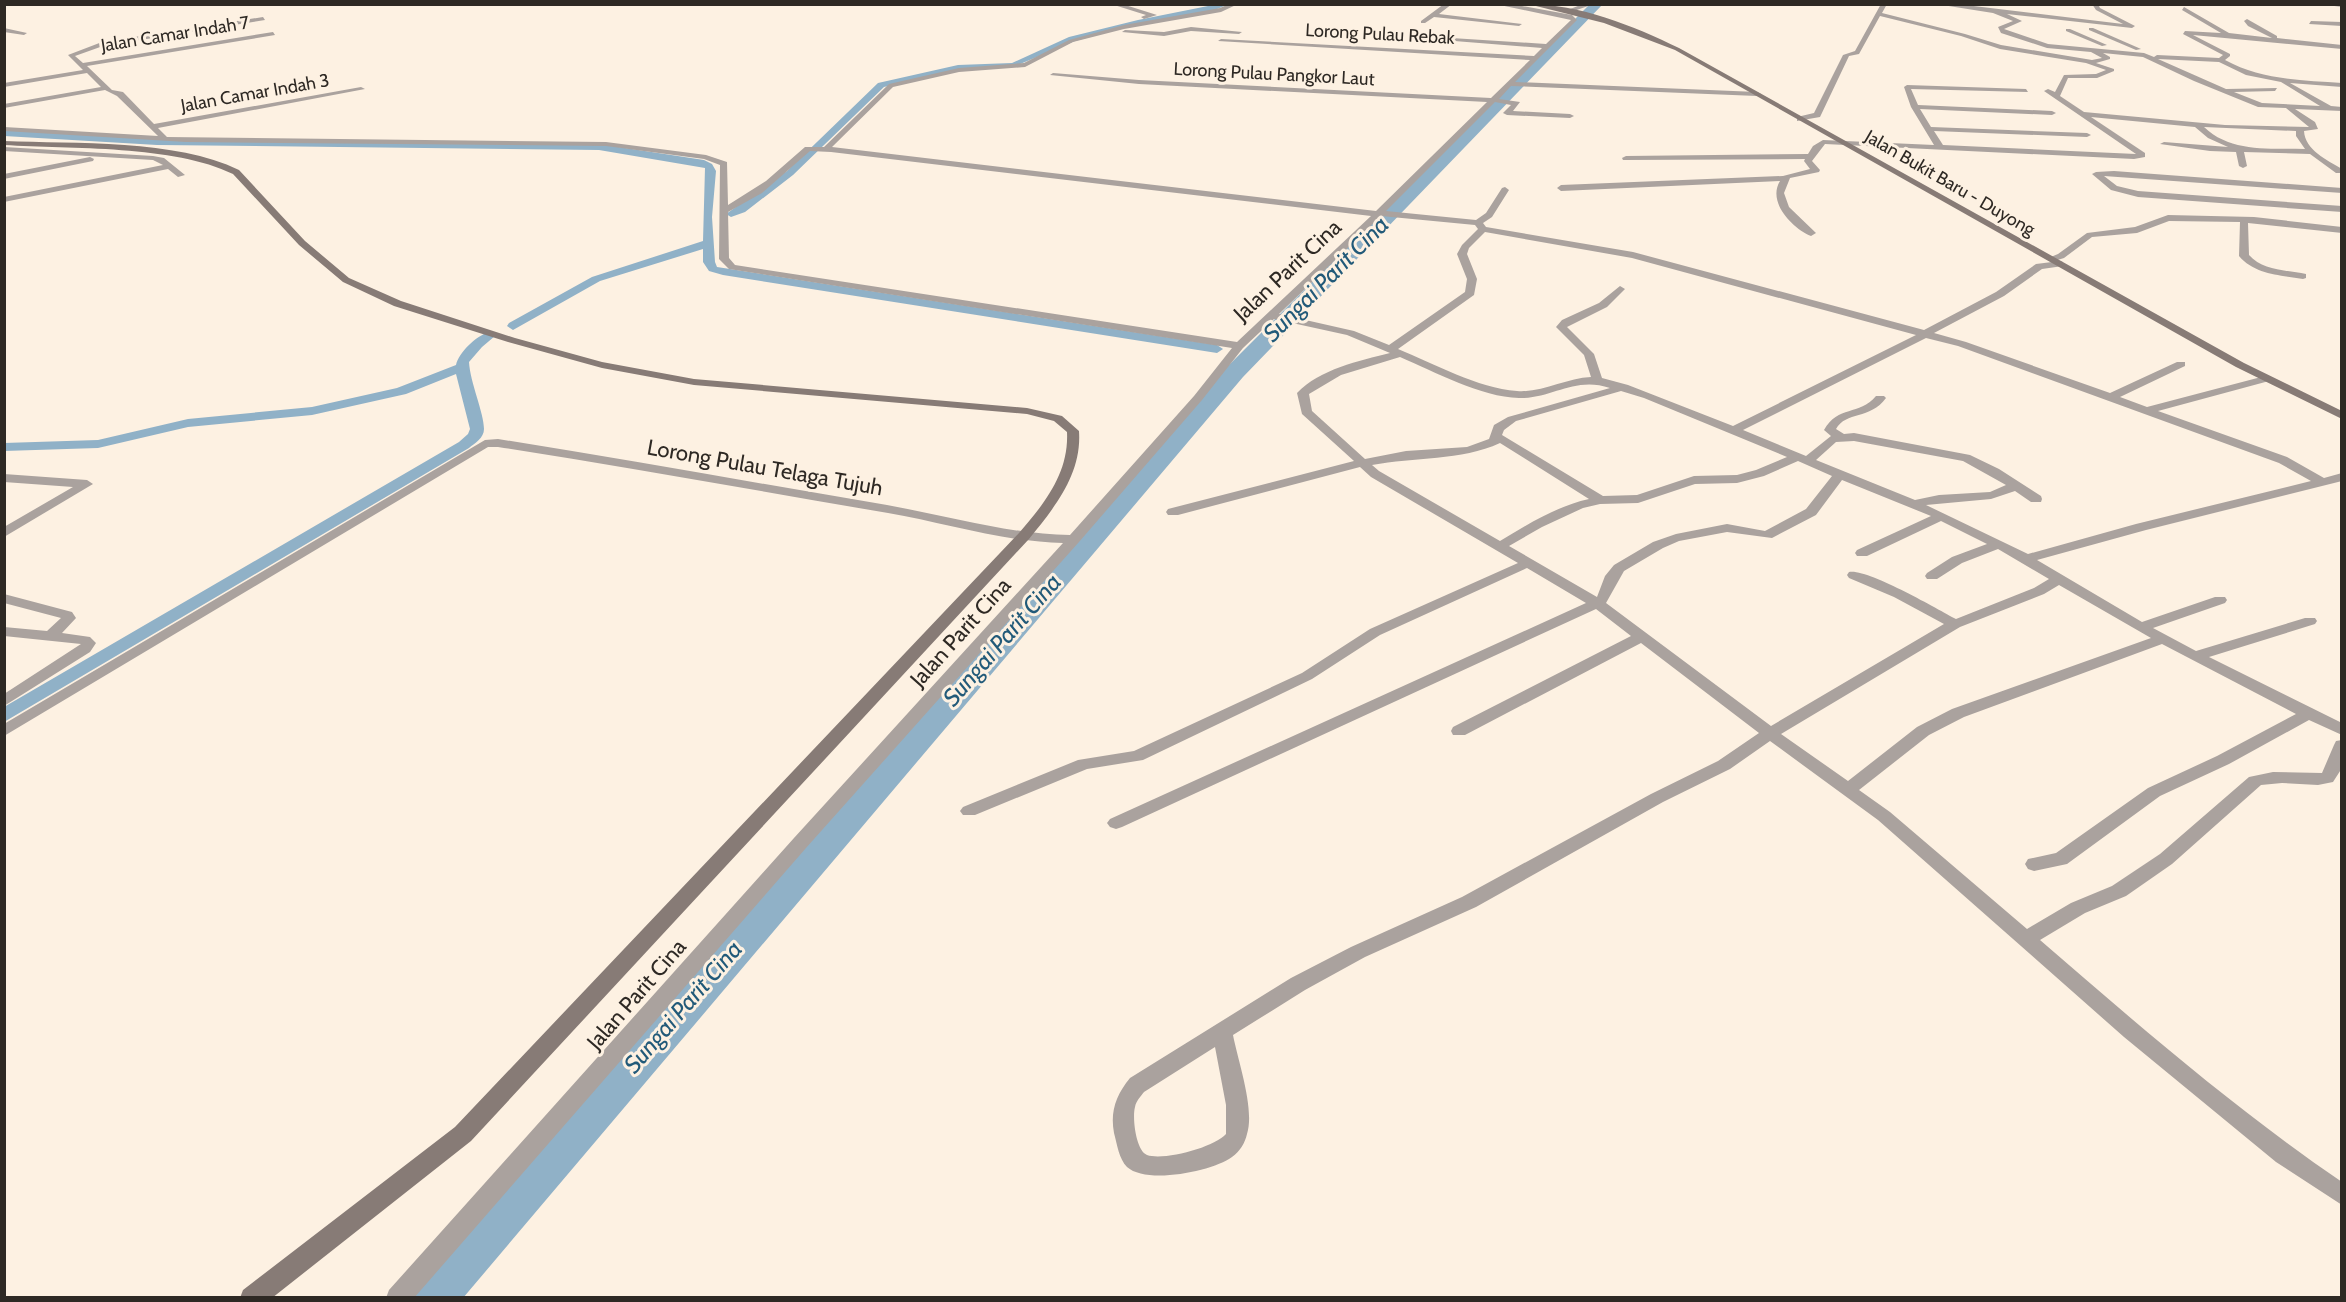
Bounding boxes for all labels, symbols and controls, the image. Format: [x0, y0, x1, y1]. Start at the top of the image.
street label: Jalan Camar Indah 7 [98, 11, 251, 57]
street label: Lorong Pulau Rebak [1305, 19, 1456, 49]
street label: Lorong Pulau Pangkor Laut [1173, 58, 1375, 90]
street label: Jalan Camar Indah 3 [178, 69, 331, 117]
street label: Jalan Bukit Baru - Duyong [1860, 125, 2040, 241]
water label: Sungai Parit Cina [1257, 210, 1395, 348]
street label: Jalan Parit Cina [1227, 213, 1347, 328]
street label: Lorong Pulau Telaga Tujuh [645, 433, 885, 502]
water label: Sungai Parit Cina [936, 568, 1067, 712]
street label: Jalan Parit Cina [904, 572, 1017, 693]
street label: Jalan Parit Cina [580, 933, 692, 1056]
water label: Sungai Parit Cina [617, 935, 748, 1079]

